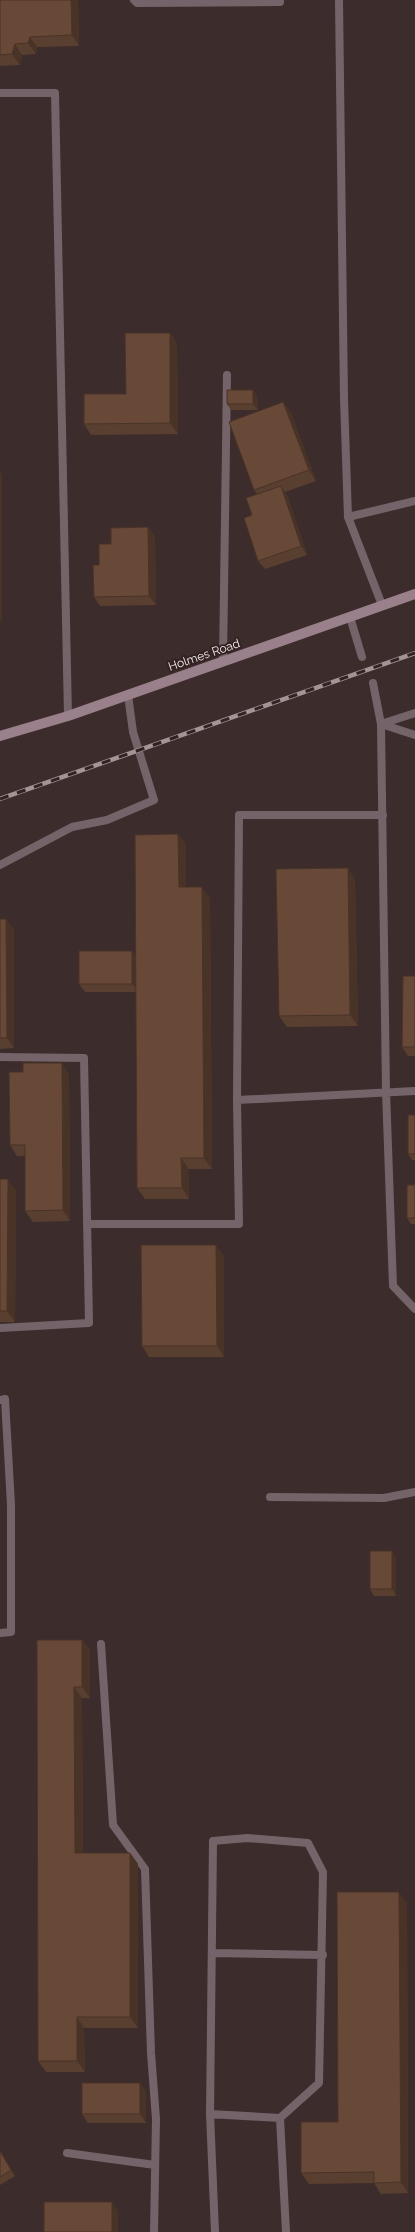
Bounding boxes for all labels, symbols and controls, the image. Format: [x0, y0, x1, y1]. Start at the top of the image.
street label: Holmes Road [166, 636, 242, 674]

